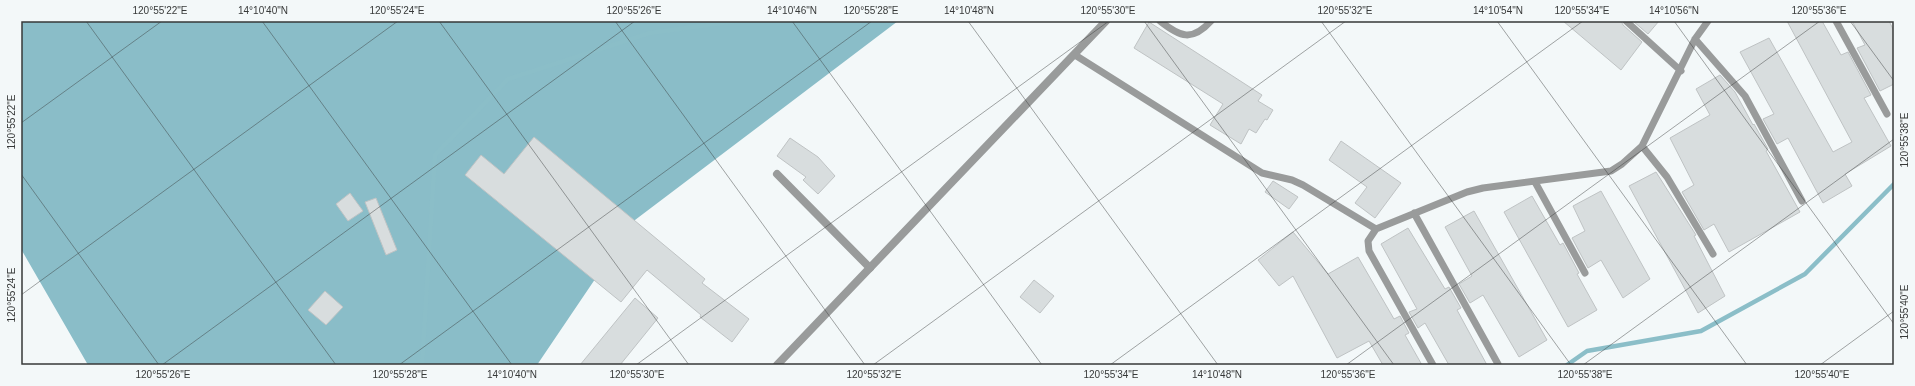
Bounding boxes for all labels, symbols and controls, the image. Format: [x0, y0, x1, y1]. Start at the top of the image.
text: 120°55'22"E [132, 5, 188, 16]
text: 14°10'40"N [238, 5, 288, 16]
text: 120°55'24"E [369, 5, 425, 16]
text: 120°55'26"E [606, 5, 662, 16]
text: 14°10'46"N [767, 5, 817, 16]
text: 120°55'28"E [843, 5, 899, 16]
text: 14°10'48"N [944, 5, 994, 16]
text: 120°55'30"E [1080, 5, 1136, 16]
text: 120°55'32"E [1317, 5, 1373, 16]
text: 14°10'54"N [1473, 5, 1523, 16]
text: 120°55'34"E [1554, 5, 1610, 16]
text: 14°10'56"N [1649, 5, 1699, 16]
text: 120°55'36"E [1791, 5, 1847, 16]
text: 120°55'22"E [6, 94, 17, 150]
text: 120°55'38"E [1899, 112, 1910, 168]
text: 120°55'24"E [6, 267, 17, 323]
text: 120°55'40"E [1899, 284, 1910, 340]
text: 120°55'26"E [135, 369, 191, 380]
text: 120°55'28"E [372, 369, 428, 380]
text: 14°10'40"N [487, 369, 537, 380]
text: 120°55'30"E [609, 369, 665, 380]
text: 120°55'32"E [846, 369, 902, 380]
text: 120°55'34"E [1083, 369, 1139, 380]
text: 14°10'48"N [1192, 369, 1242, 380]
text: 120°55'36"E [1320, 369, 1376, 380]
text: 120°55'38"E [1557, 369, 1613, 380]
text: 120°55'40"E [1794, 369, 1850, 380]

